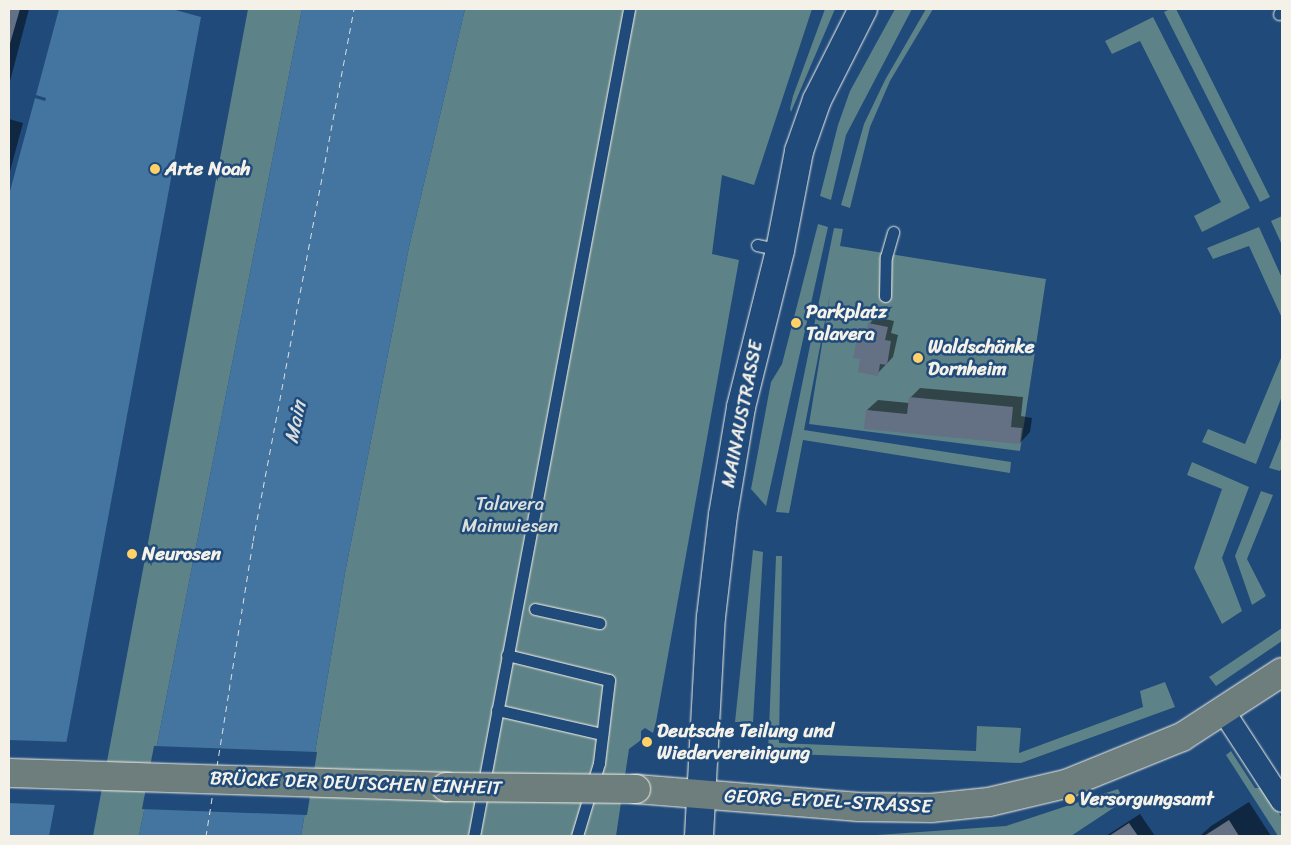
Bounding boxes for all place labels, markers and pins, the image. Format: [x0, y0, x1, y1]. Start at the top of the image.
place label: Arte Noah [165, 158, 251, 180]
marker: Arte Noah [149, 163, 161, 175]
place label: Parkplatz Talavera [806, 301, 887, 345]
marker: Parkplatz Talavera [790, 317, 802, 329]
place label: Waldschänke Dornheim [928, 336, 1035, 380]
marker: Waldschänke Dornheim [912, 352, 924, 364]
place label: Neurosen [142, 543, 221, 565]
marker: Neurosen [126, 548, 138, 560]
place label: Deutsche Teilung und Wiedervereinigung [657, 720, 834, 764]
marker: Deutsche Teilung und Wiedervereinigung [641, 736, 653, 748]
place label: Versorgungsamt [1080, 788, 1214, 810]
marker: Versorgungsamt [1064, 793, 1076, 805]

